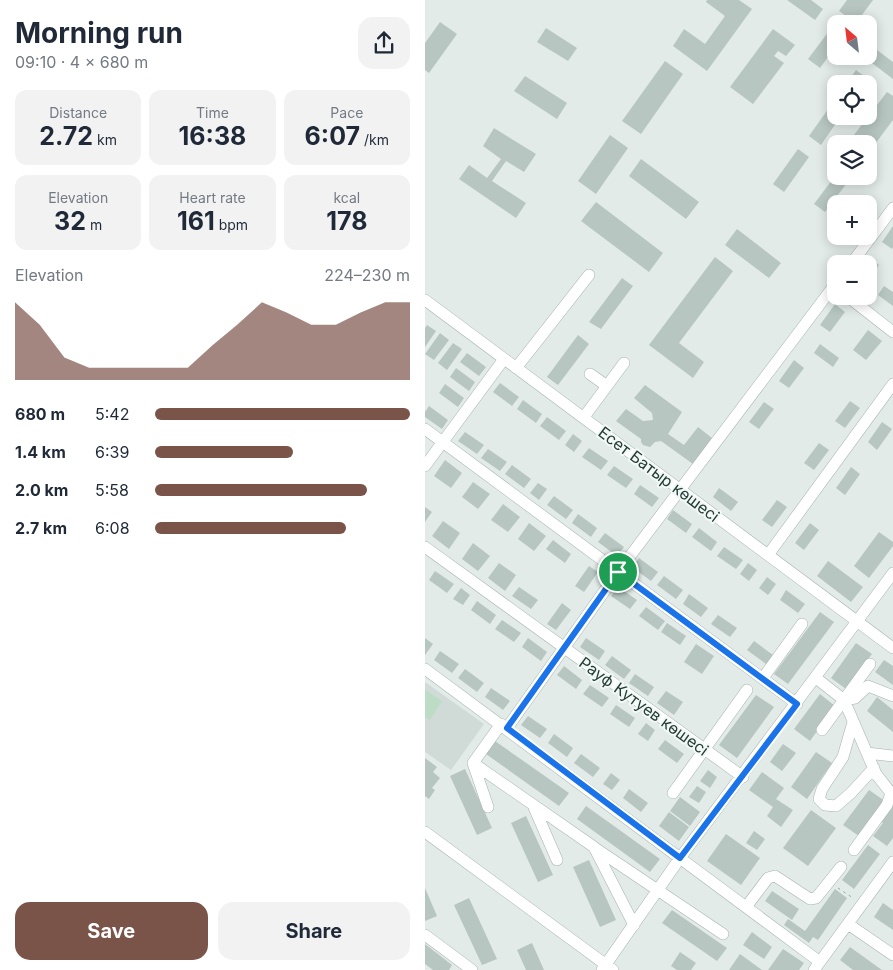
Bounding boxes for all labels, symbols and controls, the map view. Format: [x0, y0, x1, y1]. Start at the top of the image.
north arrow [827, 15, 877, 65]
map controls [827, 15, 877, 305]
text: Morning run [15, 16, 183, 50]
button: share [358, 17, 410, 69]
text: 09:10 · 4 × 680 m [15, 52, 148, 72]
button: locate [827, 75, 877, 125]
text: Distance [49, 104, 107, 121]
text: Time [196, 104, 229, 121]
text: Pace [330, 104, 363, 121]
text: 2.72 [39, 121, 93, 151]
text: 16:38 [179, 121, 246, 151]
text: 6:07 [305, 121, 360, 151]
text: km [93, 131, 117, 148]
text: /km [360, 131, 389, 148]
button: layers [827, 135, 877, 185]
text: Elevation [48, 189, 108, 206]
text: Heart rate [179, 189, 246, 206]
text: kcal [333, 189, 360, 206]
button: + [827, 195, 877, 245]
text: 32 [54, 206, 86, 236]
text: 161 [177, 206, 215, 236]
text: 178 [326, 206, 367, 236]
text: m [86, 216, 102, 233]
text: bpm [215, 216, 248, 233]
button: − [827, 255, 877, 305]
text: Elevation [15, 265, 84, 285]
text: 224–230 m [324, 265, 410, 285]
text: 680 m [15, 404, 65, 424]
text: 5:42 [95, 404, 129, 424]
street label: Есет Батыр көшесі [594, 422, 724, 526]
text: 1.4 km [15, 442, 66, 462]
text: 6:39 [95, 442, 129, 462]
text: 2.0 km [15, 480, 68, 500]
text: 5:58 [95, 480, 129, 500]
text: 2.7 km [15, 518, 67, 538]
text: 6:08 [95, 518, 130, 538]
pin [597, 551, 639, 593]
icon: arrive [604, 558, 632, 586]
street label: Рауф Кутуев көшесі [575, 652, 713, 760]
button: Save [15, 902, 208, 960]
button: Share [218, 902, 410, 960]

